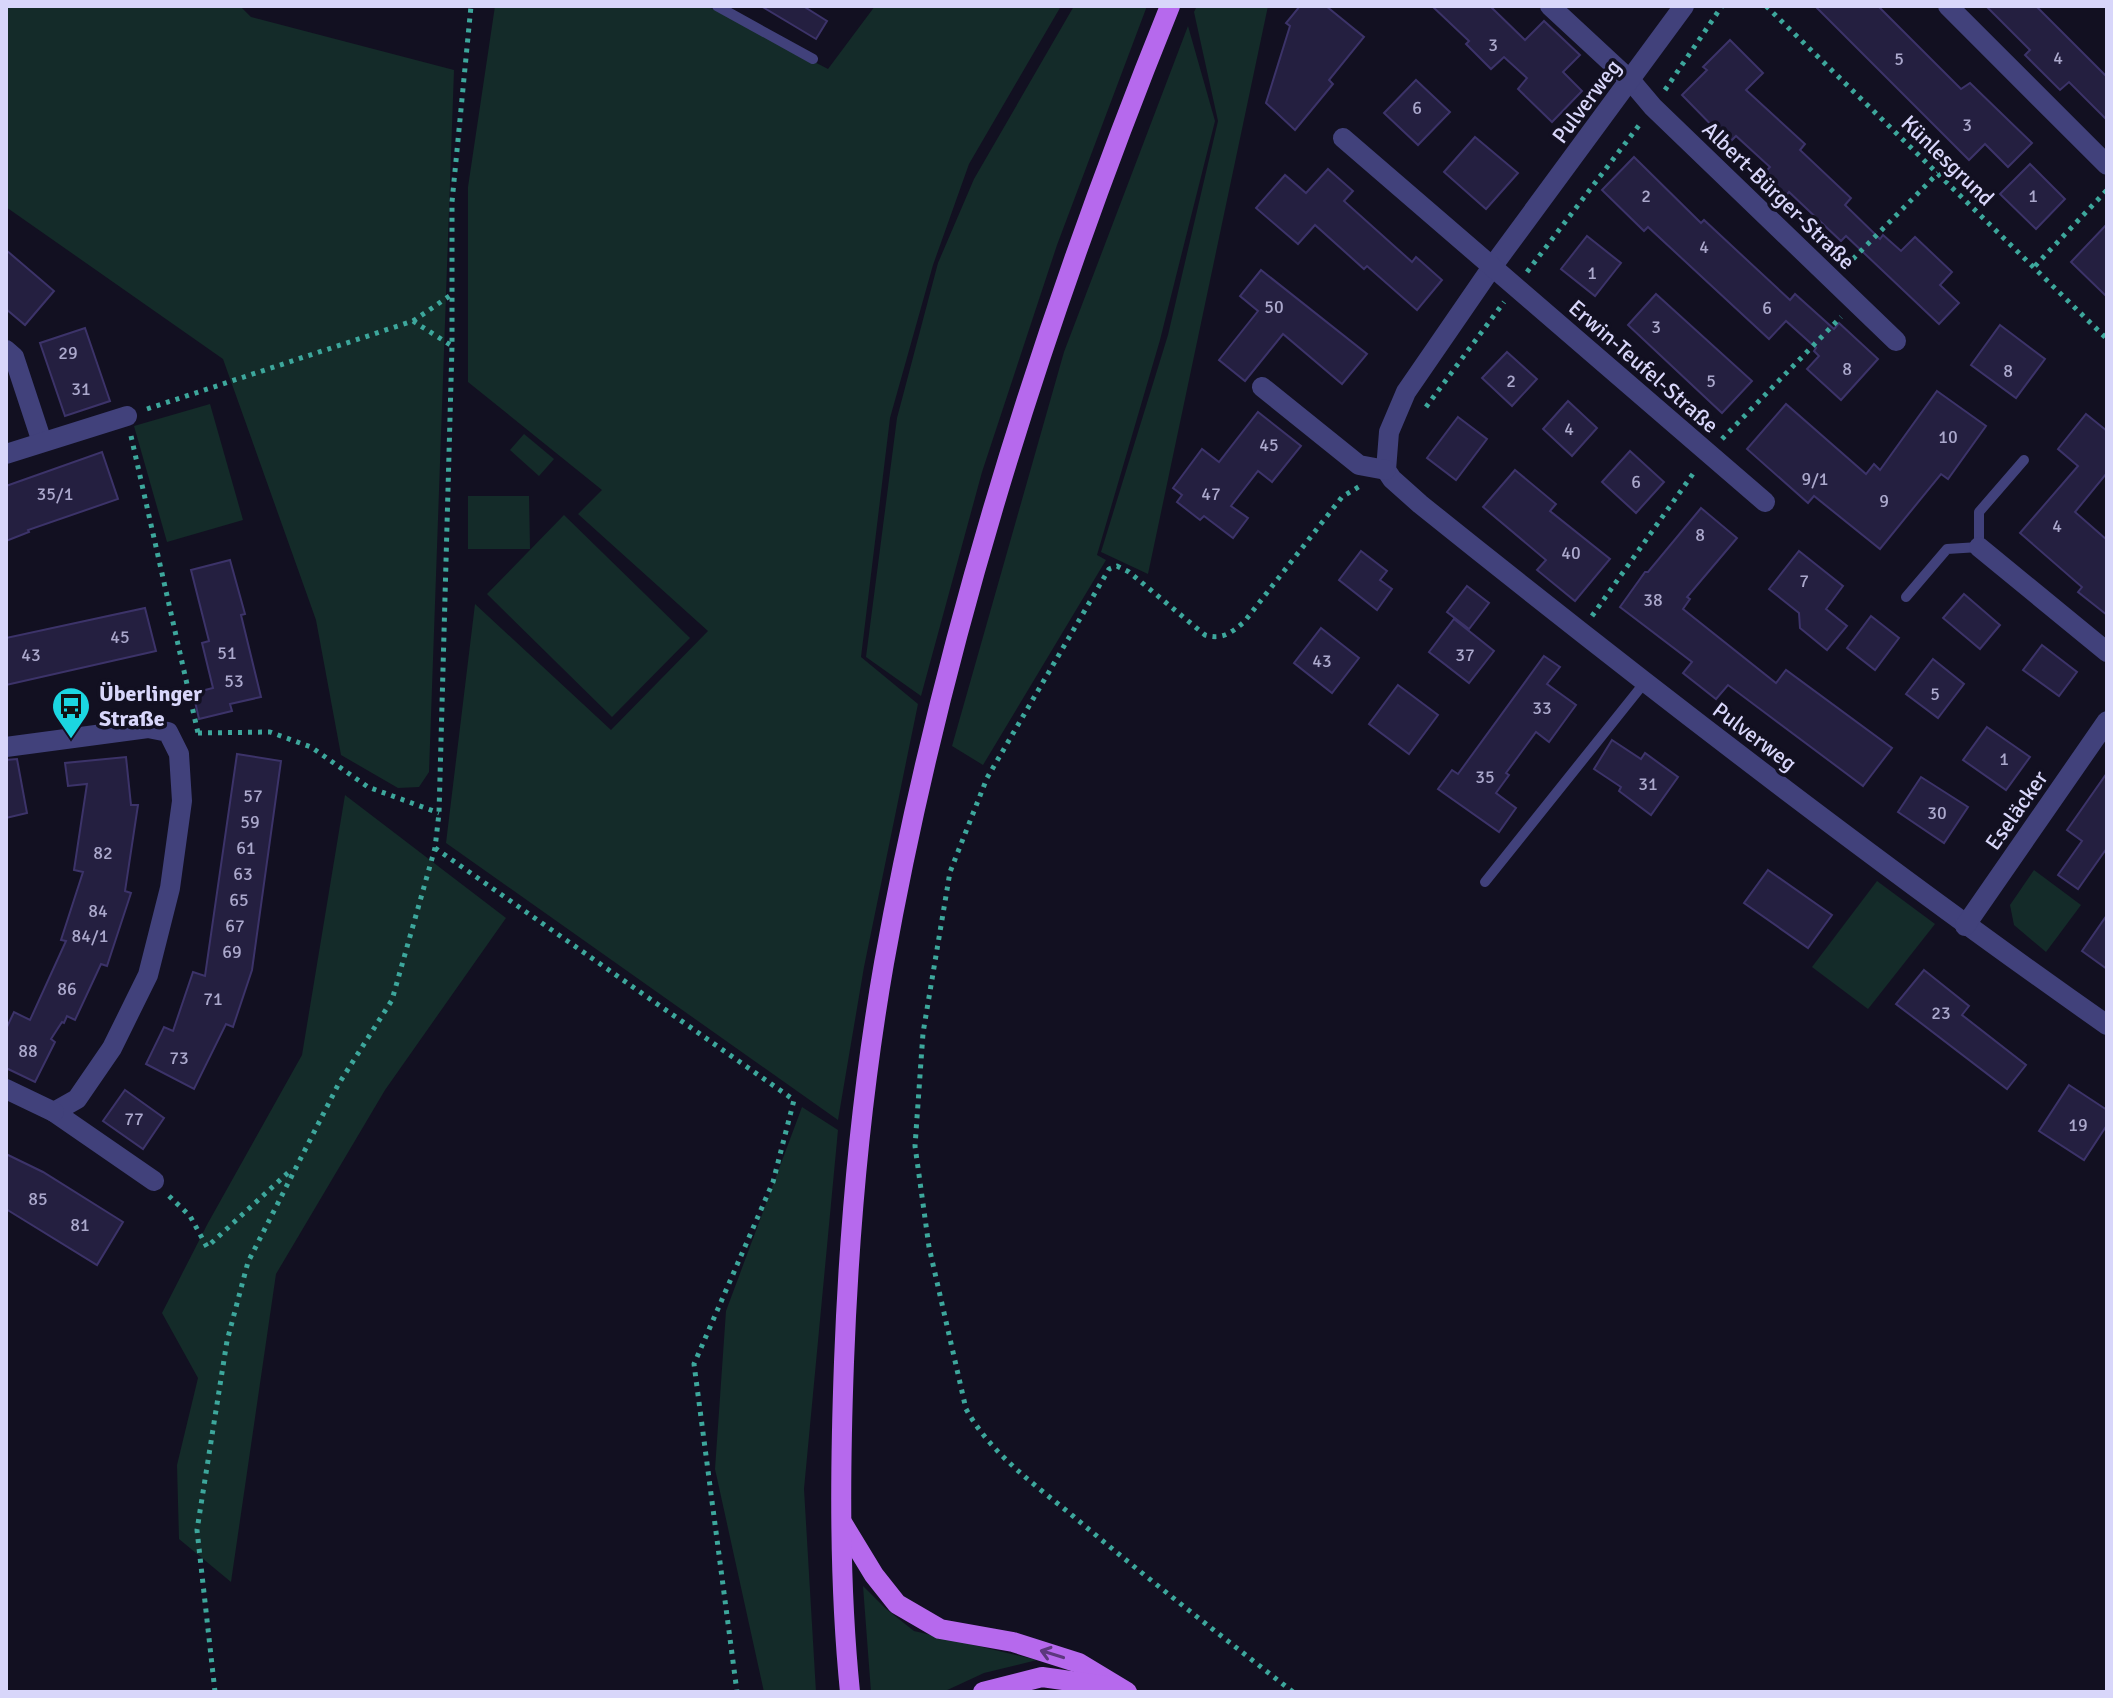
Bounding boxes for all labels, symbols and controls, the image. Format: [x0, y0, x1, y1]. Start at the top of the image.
house number: 3 [1488, 34, 1498, 56]
house number: 4 [2053, 47, 2063, 69]
house number: 5 [1894, 48, 1904, 70]
street label: Pulverweg [1546, 54, 1627, 149]
house number: 6 [1412, 97, 1422, 119]
street label: Künlesgrund [1895, 109, 2000, 211]
house number: 3 [1962, 114, 1972, 136]
street label: Albert-Bürger-Straße [1697, 116, 1861, 275]
house number: 2 [1641, 185, 1651, 207]
house number: 1 [2028, 185, 2038, 207]
house number: 4 [1699, 236, 1709, 258]
house number: 1 [1587, 262, 1597, 284]
street label: Erwin-Teufel-Straße [1563, 294, 1724, 439]
house number: 50 [1264, 296, 1284, 318]
house number: 6 [1762, 297, 1772, 319]
house number: 3 [1651, 316, 1661, 338]
house number: 29 [58, 342, 78, 364]
house number: 8 [1842, 358, 1852, 380]
house number: 8 [2003, 360, 2013, 382]
house number: 2 [1506, 370, 1516, 392]
house number: 5 [1706, 370, 1716, 392]
house number: 31 [71, 378, 91, 400]
house number: 4 [1564, 418, 1574, 440]
house number: 10 [1938, 426, 1958, 448]
house number: 45 [1259, 434, 1279, 456]
house number: 9/1 [1801, 468, 1829, 490]
house number: 6 [1631, 471, 1641, 493]
house number: 35/1 [37, 483, 73, 505]
house number: 47 [1201, 483, 1221, 505]
house number: 9 [1879, 490, 1889, 512]
house number: 4 [2052, 515, 2062, 537]
house number: 8 [1695, 524, 1705, 546]
house number: 40 [1561, 542, 1581, 564]
house number: 7 [1799, 570, 1809, 592]
house number: 38 [1643, 589, 1663, 611]
house number: 45 [110, 626, 130, 648]
house number: 51 [217, 642, 237, 664]
house number: 43 [21, 644, 41, 666]
house number: 37 [1455, 644, 1475, 666]
house number: 43 [1312, 650, 1332, 672]
house number: 53 [224, 670, 244, 692]
place label: Überlinger Straße [99, 680, 202, 732]
house number: 5 [1930, 683, 1940, 705]
bus stop icon: Überlinger Straße [50, 685, 92, 740]
street label: Pulverweg [1707, 696, 1802, 777]
house number: 33 [1532, 697, 1552, 719]
house number: 1 [1999, 748, 2009, 770]
street label: Eseläcker [1979, 765, 2053, 855]
house number: 35 [1475, 766, 1495, 788]
house number: 31 [1638, 773, 1658, 795]
house number: 57 [243, 785, 263, 807]
house number: 30 [1927, 802, 1947, 824]
house number: 59 [240, 811, 260, 833]
house number: 61 [236, 837, 256, 859]
house number: 82 [93, 842, 113, 864]
house number: 63 [233, 863, 253, 885]
house number: 65 [229, 889, 249, 911]
house number: 84 [88, 900, 108, 922]
house number: 67 [225, 915, 245, 937]
house number: 84/1 [72, 925, 108, 947]
house number: 69 [222, 941, 242, 963]
house number: 86 [57, 978, 77, 1000]
house number: 71 [203, 988, 223, 1010]
house number: 23 [1931, 1002, 1951, 1024]
house number: 88 [18, 1040, 38, 1062]
house number: 73 [169, 1047, 189, 1069]
house number: 77 [124, 1108, 144, 1130]
house number: 19 [2068, 1114, 2088, 1136]
house number: 85 [28, 1188, 48, 1210]
house number: 81 [70, 1214, 90, 1236]
one-way arrow [1039, 1646, 1065, 1661]

